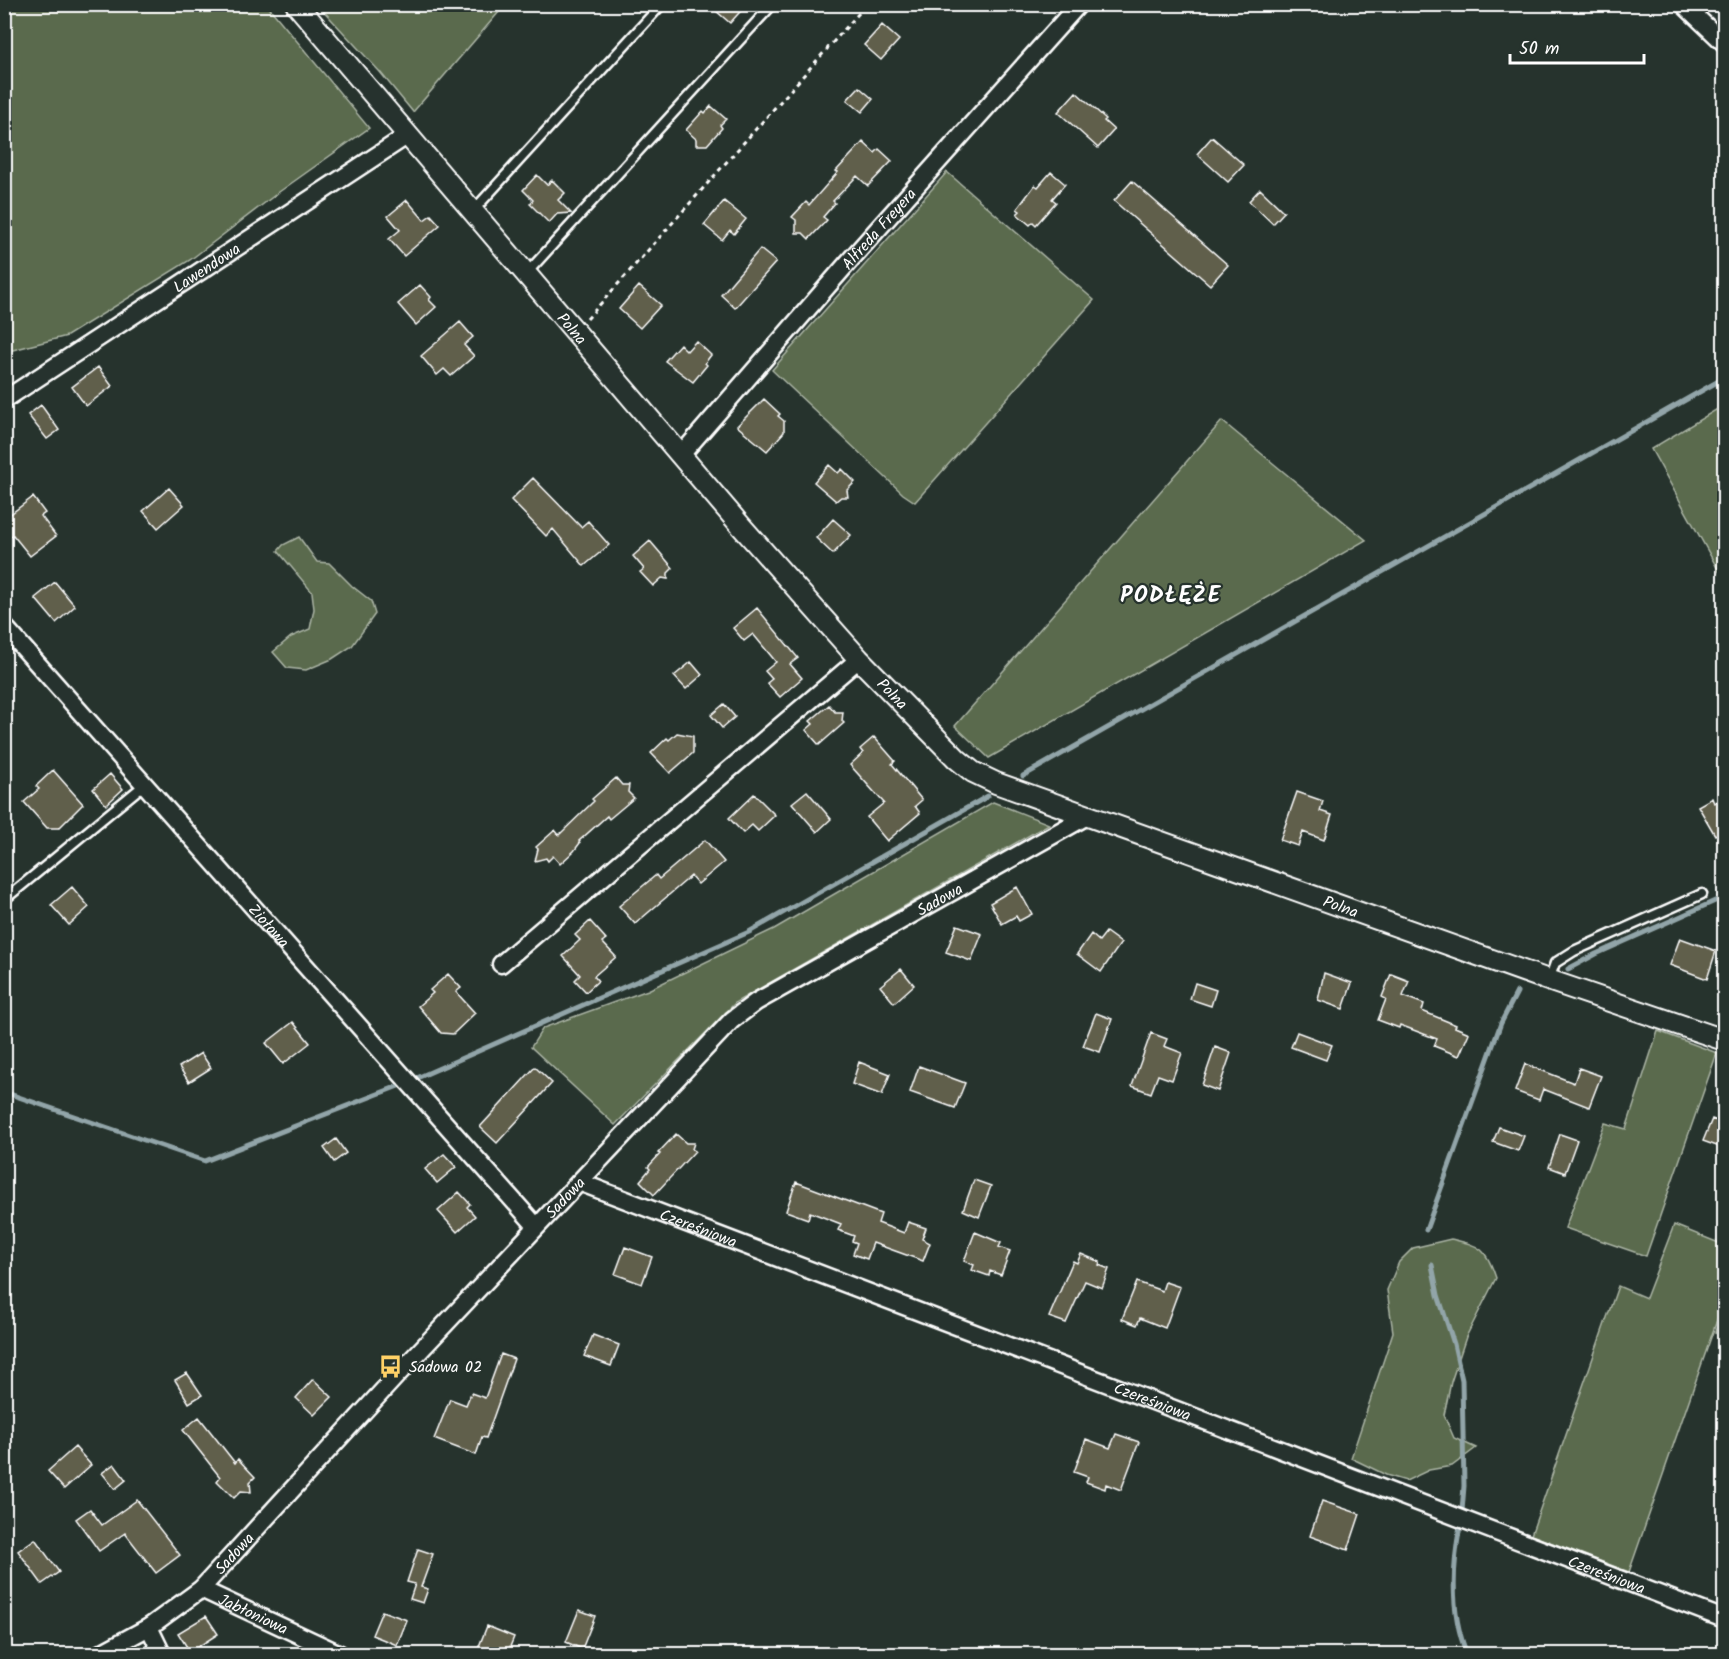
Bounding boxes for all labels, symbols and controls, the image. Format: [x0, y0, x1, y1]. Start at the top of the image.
scale bar [1510, 27, 1644, 65]
text: 50 m [1519, 35, 1559, 64]
street label: Alfreda Freyera [836, 183, 923, 276]
street label: Lawendowa [168, 237, 246, 300]
street label: Polna [550, 307, 592, 351]
district label: PODŁĘŻE [1120, 579, 1222, 614]
street label: Polna [870, 673, 913, 716]
street label: Sadowa [912, 877, 968, 923]
street label: Polna [1319, 890, 1361, 925]
street label: Ziołowa [242, 898, 295, 954]
street label: Sadowa [540, 1172, 592, 1225]
street label: Czereśniowa [656, 1203, 740, 1255]
bus stop icon: Sadowa 02 [378, 1353, 404, 1379]
place label: Sadowa 02 [409, 1355, 482, 1380]
street label: Czereśniowa [1110, 1376, 1194, 1428]
street label: Sadowa [209, 1527, 261, 1581]
street label: Czereśniowa [1564, 1550, 1648, 1602]
street label: Jabłoniowa [214, 1588, 292, 1642]

